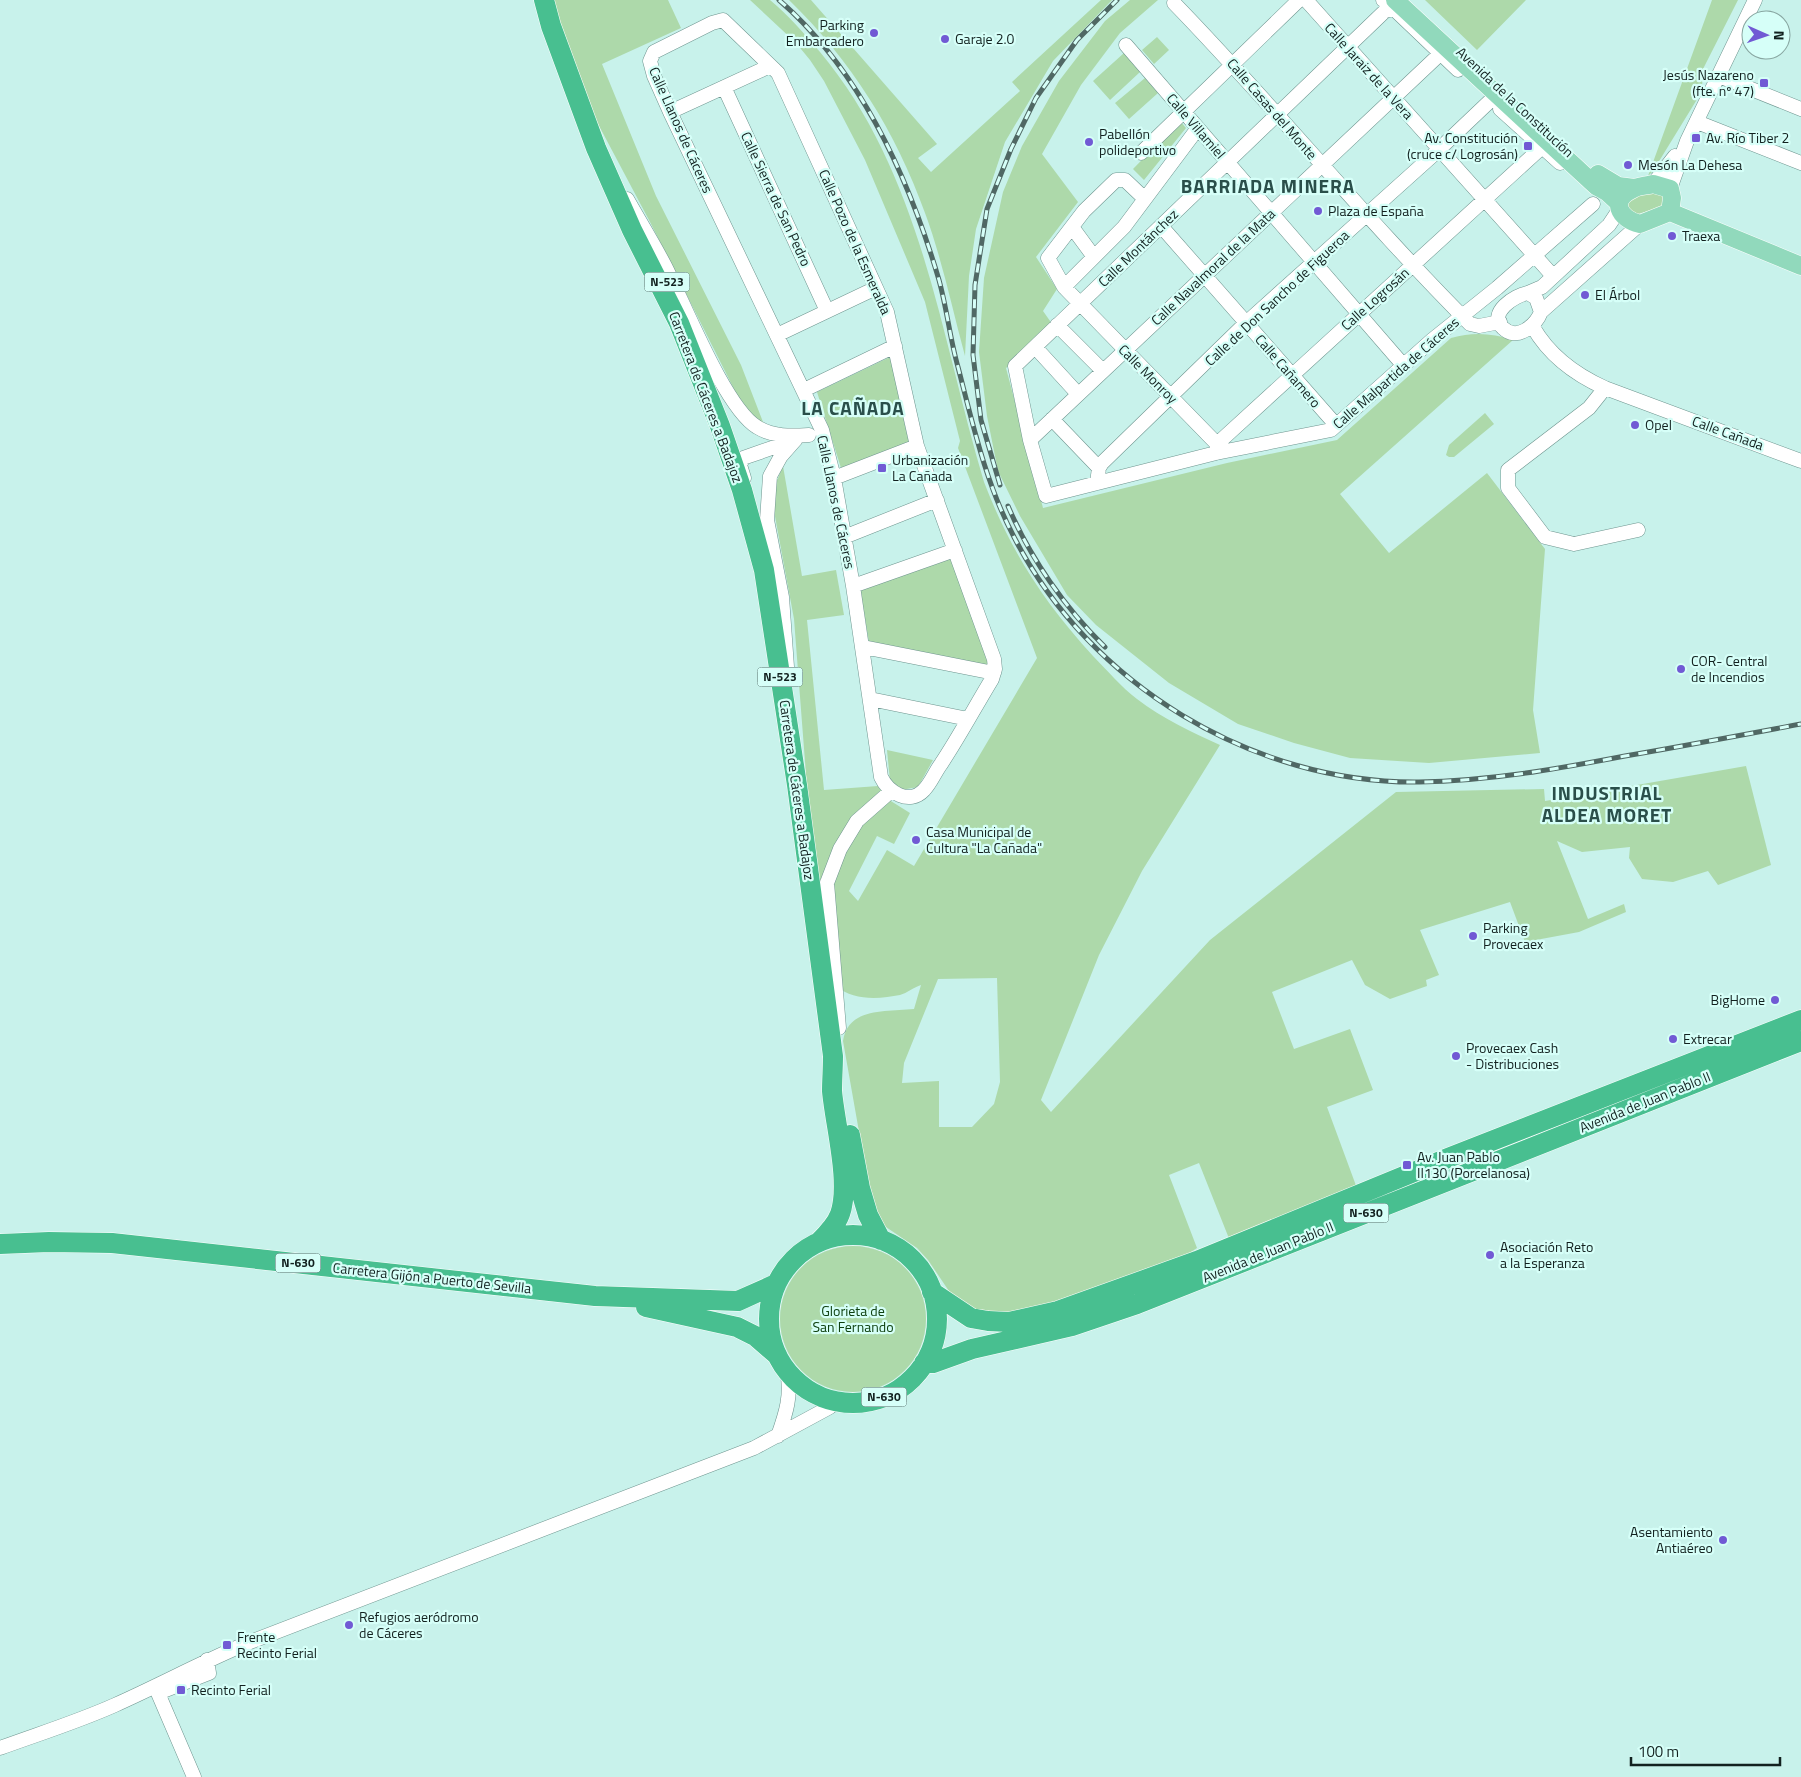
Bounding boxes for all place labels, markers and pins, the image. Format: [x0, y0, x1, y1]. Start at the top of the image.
place label: Parking Embarcadero [786, 14, 864, 51]
marker: Parking Embarcadero [868, 27, 880, 39]
place label: Garaje 2.0 [955, 28, 1015, 49]
marker: Garaje 2.0 [939, 33, 951, 45]
place label: Jesús Nazareno (fte. nº 47) [1663, 64, 1754, 101]
marker: Jesús Nazareno (fte. nº 47) [1758, 77, 1770, 89]
place label: Pabellón polideportivo [1099, 123, 1176, 160]
place label: Av. Constitución (cruce c/ Logrosán) [1407, 127, 1518, 164]
place label: Av. Río Tiber 2 [1706, 127, 1789, 148]
marker: Av. Río Tiber 2 [1690, 132, 1702, 144]
marker: Pabellón polideportivo [1083, 136, 1095, 148]
marker: Av. Constitución (cruce c/ Logrosán) [1522, 140, 1534, 152]
place label: Mesón La Dehesa [1638, 154, 1742, 175]
marker: Mesón La Dehesa [1622, 159, 1634, 171]
place label: Plaza de España [1328, 200, 1424, 221]
marker: Plaza de España [1312, 205, 1324, 217]
place label: Traexa [1682, 225, 1720, 246]
marker: Traexa [1666, 230, 1678, 242]
place label: El Árbol [1595, 284, 1640, 305]
marker: El Árbol [1579, 289, 1591, 301]
place label: Opel [1645, 414, 1672, 435]
marker: Opel [1629, 419, 1641, 431]
place label: Urbanización La Cañada [892, 449, 968, 486]
marker: Urbanización La Cañada [876, 462, 888, 474]
place label: COR- Central de Incendios [1691, 650, 1767, 687]
marker: COR- Central de Incendios [1675, 663, 1687, 675]
place label: Casa Municipal de Cultura "La Cañada" [926, 821, 1042, 858]
marker: Casa Municipal de Cultura "La Cañada" [910, 834, 922, 846]
place label: Parking Provecaex [1483, 917, 1544, 954]
marker: Parking Provecaex [1467, 930, 1479, 942]
place label: BigHome [1711, 989, 1765, 1010]
marker: BigHome [1769, 994, 1781, 1006]
place label: Extrecar [1683, 1028, 1732, 1049]
marker: Extrecar [1667, 1033, 1679, 1045]
place label: Provecaex Cash - Distribuciones [1466, 1037, 1559, 1074]
marker: Provecaex Cash - Distribuciones [1450, 1050, 1462, 1062]
place label: Av. Juan Pablo II130 (Porcelanosa) [1417, 1146, 1530, 1183]
marker: Av. Juan Pablo II130 (Porcelanosa) [1401, 1159, 1413, 1171]
place label: Asociación Reto a la Esperanza [1500, 1236, 1593, 1273]
marker: Asociación Reto a la Esperanza [1484, 1249, 1496, 1261]
place label: Asentamiento Antiaéreo [1630, 1521, 1713, 1558]
marker: Asentamiento Antiaéreo [1717, 1534, 1729, 1546]
place label: Refugios aeródromo de Cáceres [359, 1606, 479, 1643]
marker: Refugios aeródromo de Cáceres [343, 1619, 355, 1631]
place label: Frente Recinto Ferial [237, 1626, 317, 1663]
marker: Frente Recinto Ferial [221, 1639, 233, 1651]
place label: Recinto Ferial [191, 1679, 271, 1700]
marker: Recinto Ferial [175, 1684, 187, 1696]

